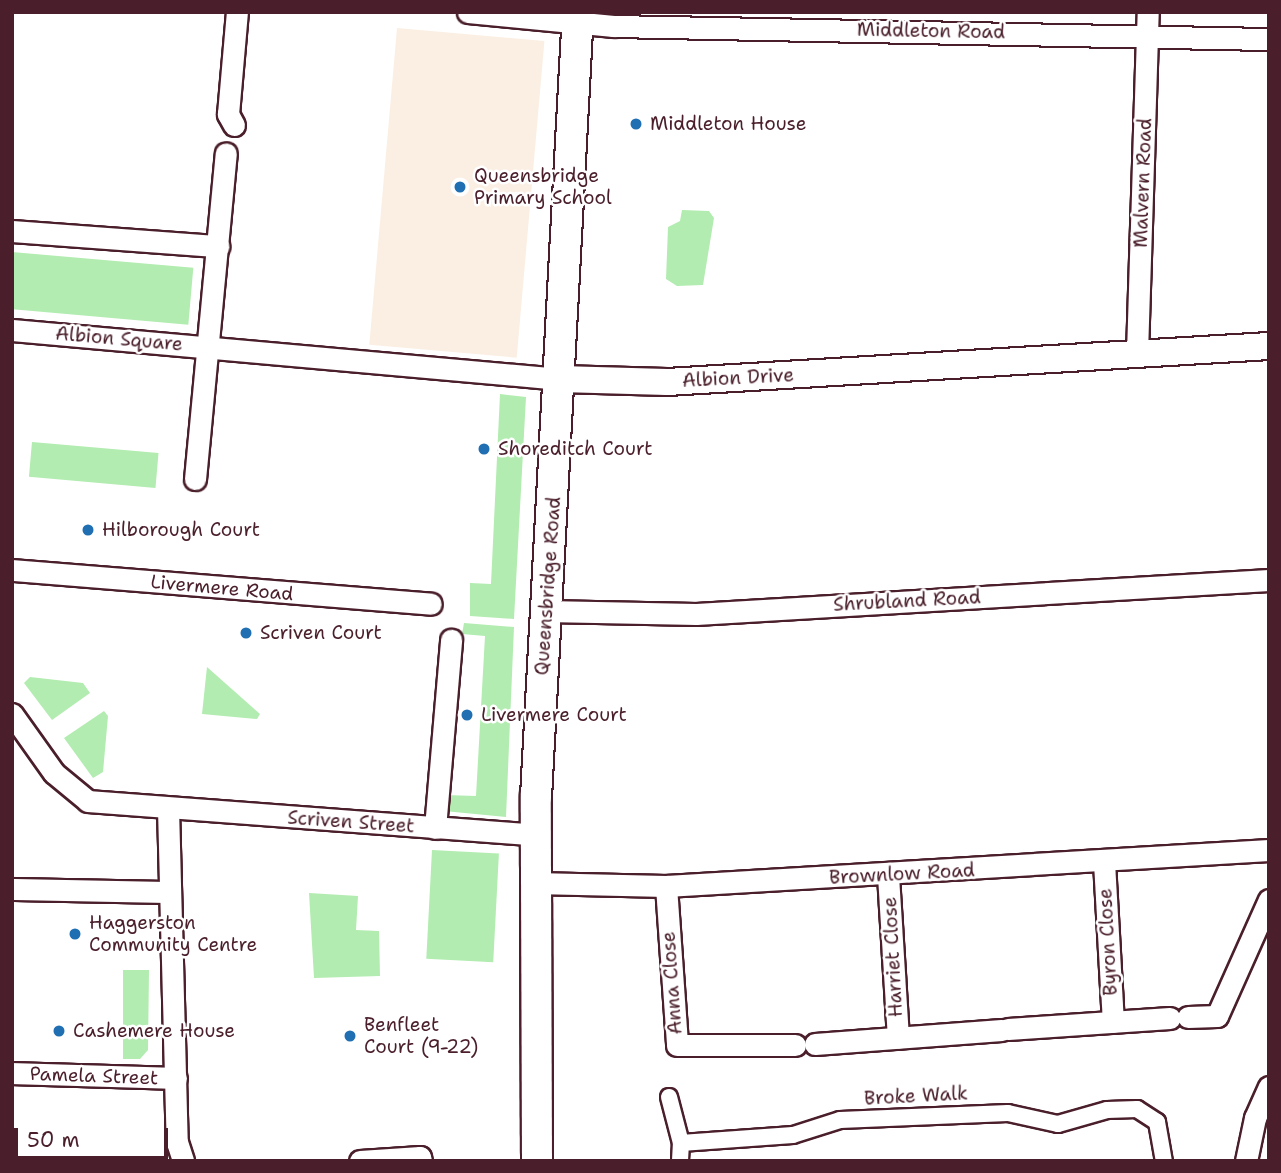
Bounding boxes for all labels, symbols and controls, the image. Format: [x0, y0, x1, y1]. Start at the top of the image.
street label: Middleton Road [857, 18, 1005, 44]
place label: Middleton House [650, 113, 806, 135]
marker: Middleton House [628, 116, 644, 132]
street label: Malvern Road [1129, 118, 1157, 248]
place label: Queensbridge Primary School [474, 165, 612, 209]
marker: Queensbridge Primary School [452, 179, 468, 195]
street label: Albion Square [54, 322, 184, 356]
street label: Albion Drive [682, 364, 794, 392]
place label: Shoreditch Court [498, 438, 653, 460]
marker: Shoreditch Court [476, 441, 492, 457]
street label: Queensbridge Road [530, 496, 566, 676]
place label: Hilborough Court [102, 519, 260, 541]
marker: Hilborough Court [80, 522, 96, 538]
street label: Livermere Road [150, 570, 294, 606]
street label: Shrubland Road [833, 586, 981, 616]
place label: Scriven Court [260, 622, 382, 644]
marker: Scriven Court [238, 625, 254, 641]
place label: Livermere Court [481, 704, 627, 726]
marker: Livermere Court [459, 707, 475, 723]
street label: Scriven Street [287, 806, 415, 838]
street label: Brownlow Road [829, 859, 975, 889]
street label: Byron Close [1094, 888, 1122, 996]
street label: Harriet Close [878, 896, 908, 1018]
place label: Haggerston Community Centre [89, 912, 257, 956]
marker: Haggerston Community Centre [67, 926, 83, 942]
street label: Anna Close [657, 931, 687, 1035]
place label: Benfleet Court (9-22) [364, 1014, 478, 1058]
place label: Cashemere House [73, 1020, 235, 1042]
marker: Cashemere House [51, 1023, 67, 1039]
marker: Benfleet Court (9-22) [342, 1028, 358, 1044]
street label: Pamela Street [29, 1062, 159, 1090]
street label: Broke Walk [864, 1082, 968, 1110]
scale bar [18, 1114, 172, 1158]
text: 50 m [27, 1126, 80, 1154]

